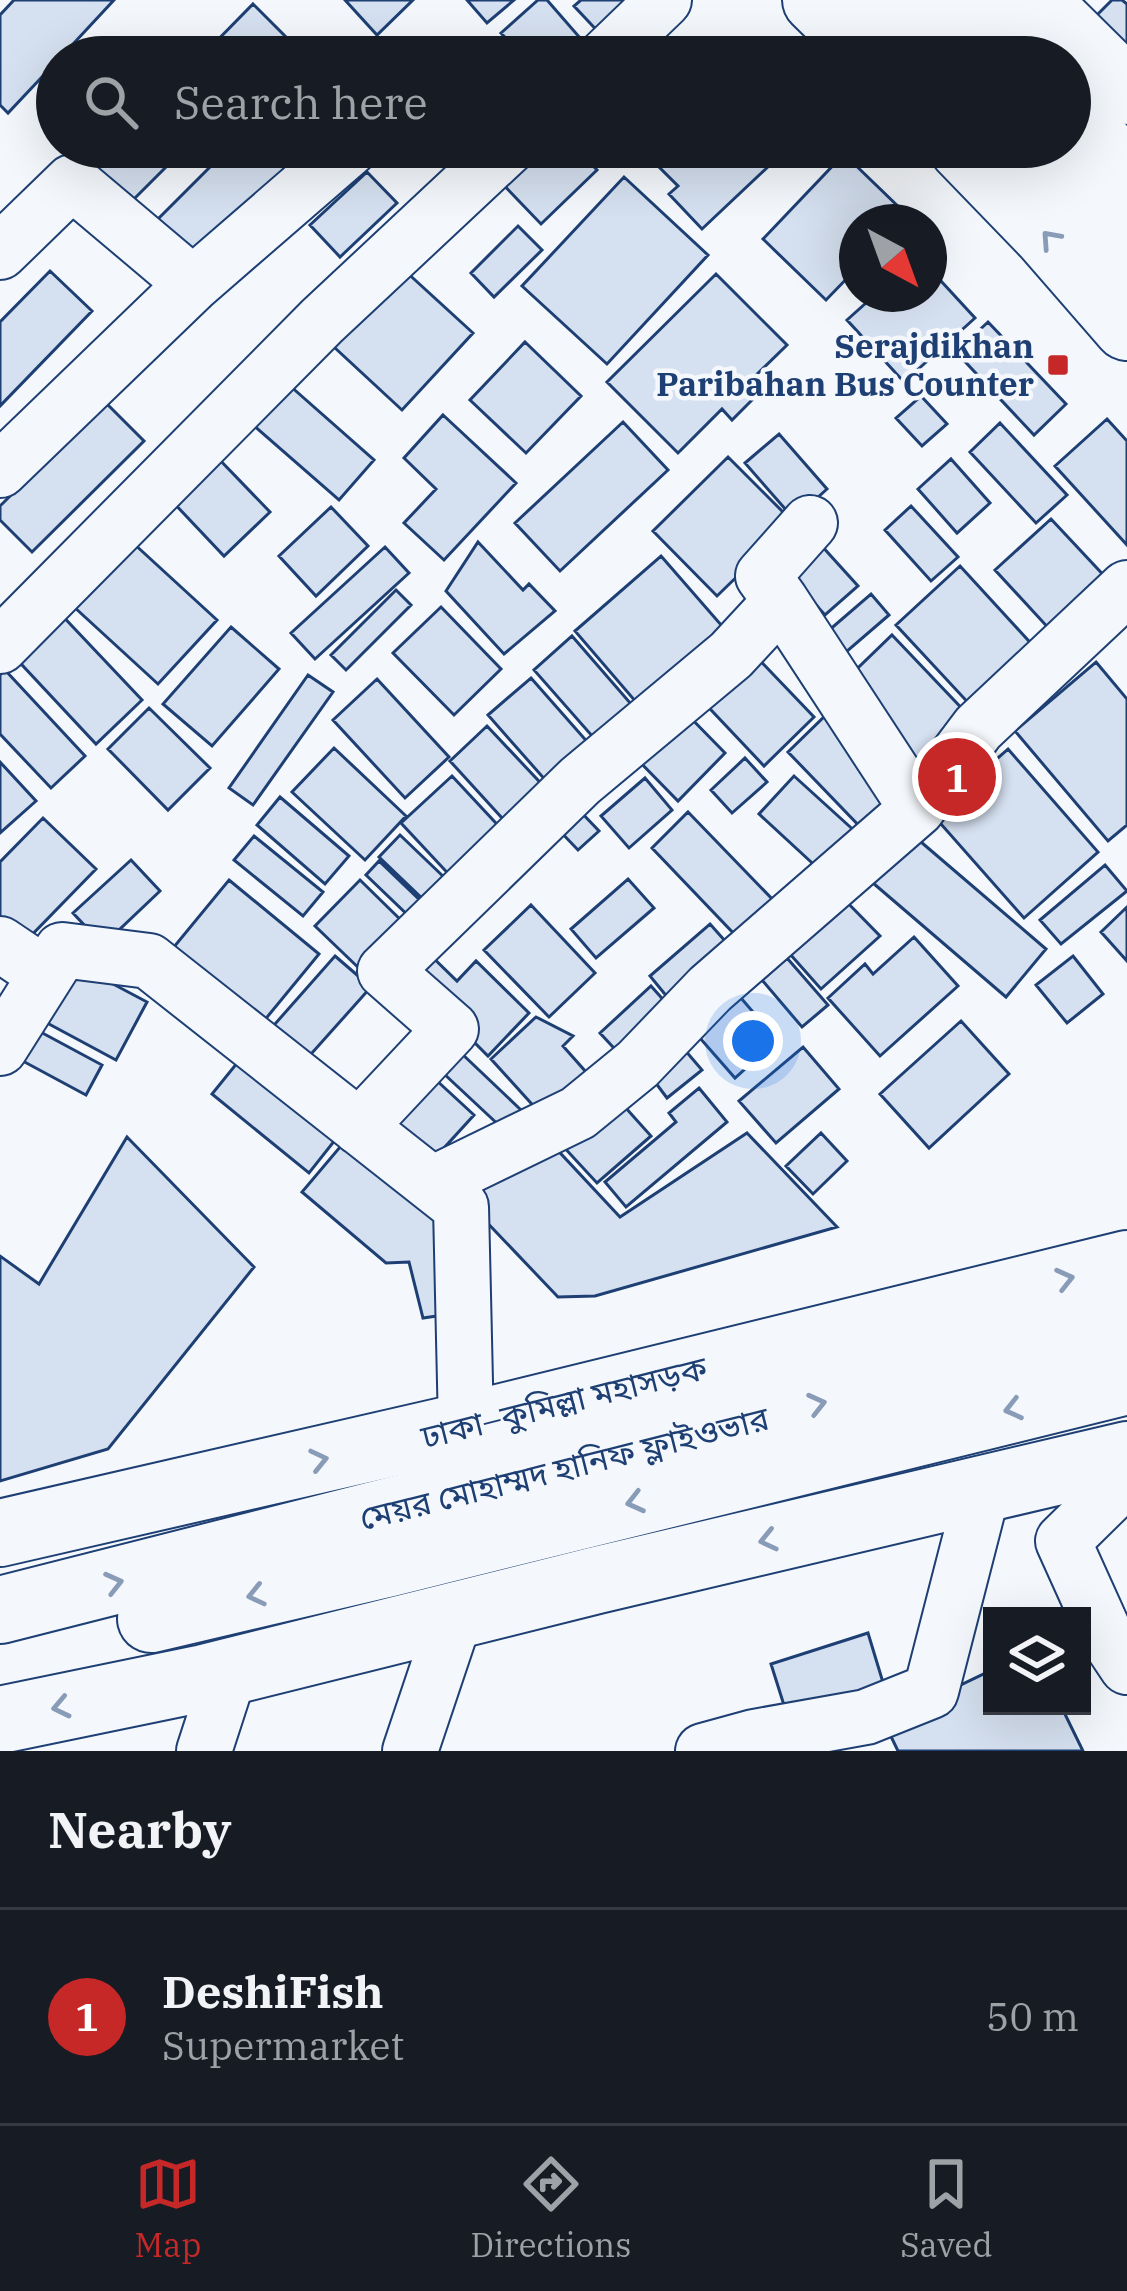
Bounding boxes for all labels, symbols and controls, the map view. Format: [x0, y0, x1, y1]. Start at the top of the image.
search box [36, 36, 1091, 168]
icon: search [78, 69, 144, 135]
text: Search here [174, 73, 428, 131]
north arrow [839, 204, 947, 312]
one-way arrow [1043, 231, 1064, 253]
place label: Serajdikhan Paribahan Bus Counter [656, 324, 1034, 405]
marker: Serajdikhan Paribahan Bus Counter [1045, 352, 1071, 378]
pin: 1 [918, 732, 996, 822]
your location [723, 1011, 783, 1071]
one-way arrow [1055, 1268, 1075, 1293]
street label: ঢাকা–কুমিল্লা মহাসড়ক [416, 1345, 712, 1458]
one-way arrow [807, 1393, 827, 1418]
one-way arrow [1004, 1395, 1024, 1420]
street label: মেয়র মোহাম্মদ হানিফ ফ্লাইওভার [355, 1396, 773, 1539]
one-way arrow [308, 1449, 328, 1474]
one-way arrow [625, 1488, 645, 1513]
one-way arrow [758, 1526, 778, 1551]
one-way arrow [103, 1572, 123, 1597]
one-way arrow [246, 1581, 266, 1606]
map controls [983, 1607, 1091, 1715]
button: layers [983, 1607, 1091, 1715]
one-way arrow [52, 1694, 72, 1719]
text: Nearby [48, 1796, 232, 1862]
text: DeshiFish [162, 1962, 384, 2020]
text: 1 [75, 1991, 99, 2042]
text: 50 m [986, 1991, 1079, 2042]
text: Supermarket [162, 2020, 404, 2071]
tab: Map [134, 2151, 201, 2266]
tab: Directions [470, 2151, 631, 2266]
tab: Saved [900, 2151, 993, 2266]

